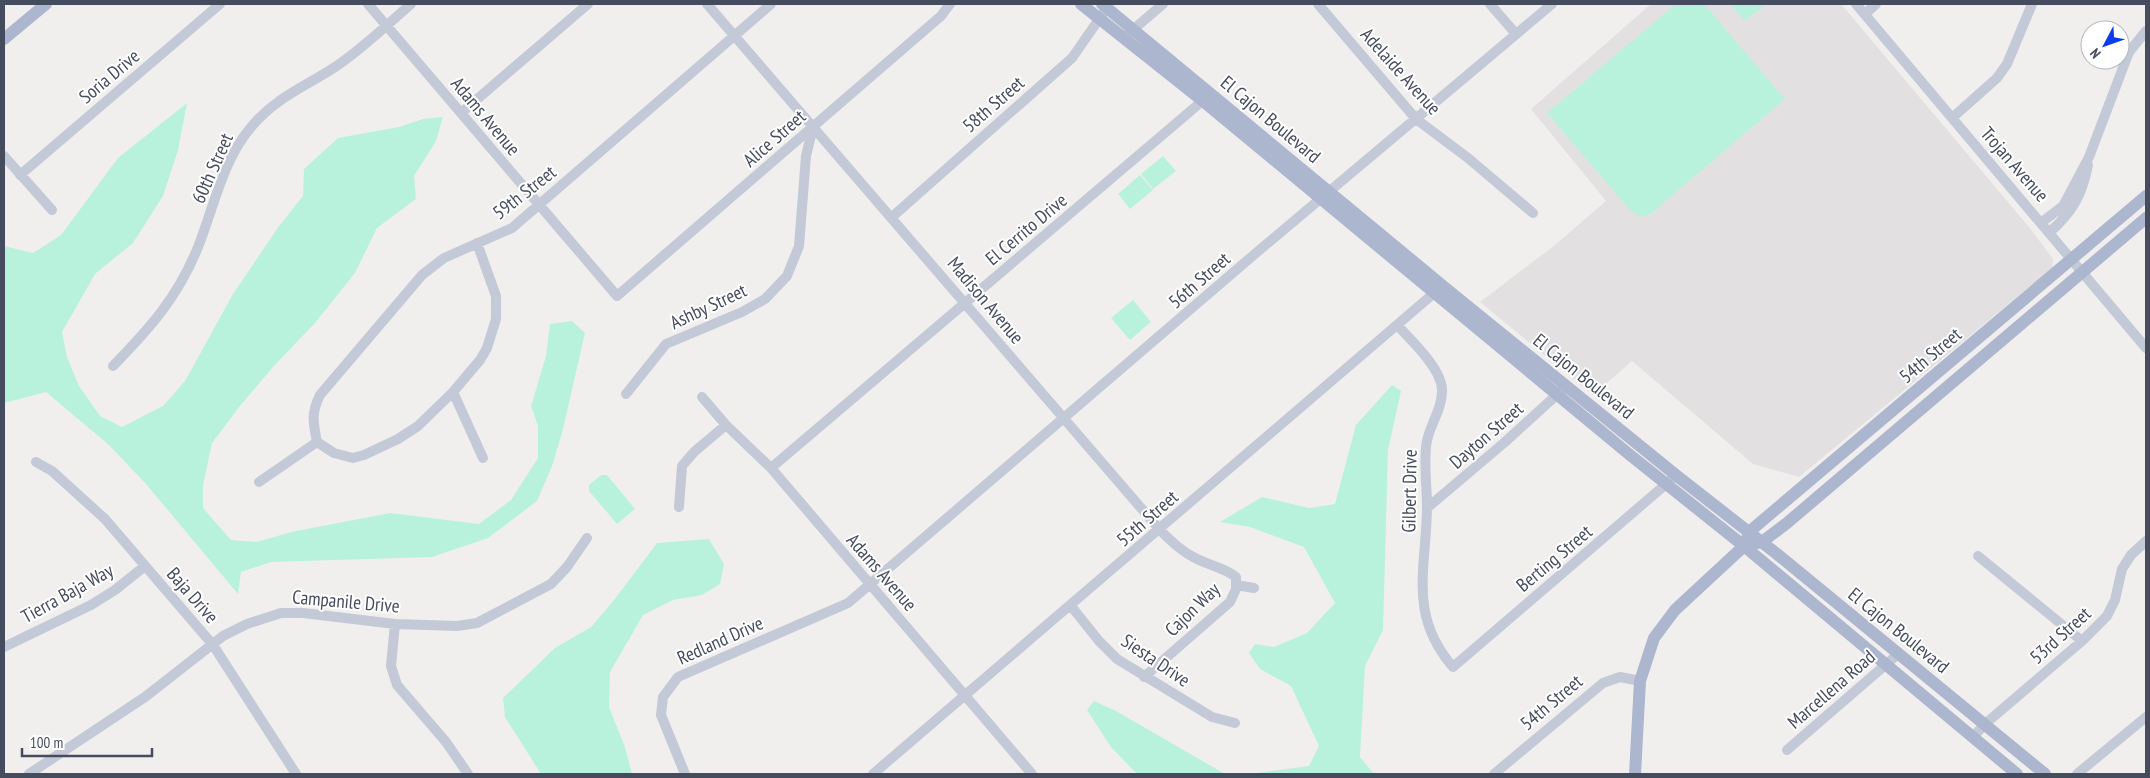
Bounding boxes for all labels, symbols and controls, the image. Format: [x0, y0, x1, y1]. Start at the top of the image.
north arrow [2080, 20, 2130, 70]
street label: Adelaide Avenue [1356, 23, 1446, 120]
street label: Soria Drive [74, 44, 144, 108]
text: N [2086, 45, 2104, 62]
street label: 58th Street [957, 70, 1029, 137]
street label: El Cajon Boulevard [1216, 70, 1326, 168]
street label: Adams Avenue [446, 72, 526, 160]
street label: Alice Street [738, 104, 811, 172]
street label: Trojan Avenue [1976, 121, 2054, 207]
street label: 60th Street [186, 129, 238, 207]
street label: 59th Street [487, 159, 561, 224]
street label: El Cerrito Drive [980, 188, 1072, 270]
street label: 56th Street [1163, 246, 1235, 313]
street label: Madison Avenue [943, 251, 1030, 349]
street label: Ashby Street [666, 278, 751, 334]
street label: 54th Street [1894, 322, 1967, 388]
street label: El Cajon Boulevard [1529, 328, 1639, 424]
street label: Dayton Street [1444, 396, 1528, 473]
street label: Gilbert Drive [1396, 449, 1422, 533]
street label: 55th Street [1111, 484, 1183, 551]
street label: Berting Street [1511, 519, 1597, 597]
street label: Adams Avenue [842, 528, 922, 616]
street label: Tierra Baja Way [17, 558, 118, 628]
street label: Baja Drive [162, 562, 224, 628]
street label: Cajon Way [1159, 576, 1225, 641]
street label: El Cajon Boulevard [1844, 582, 1954, 678]
street label: Campanile Drive [291, 584, 401, 618]
street label: 53rd Street [2025, 601, 2096, 669]
street label: Redland Drive [673, 610, 767, 670]
street label: Siesta Drive [1117, 628, 1195, 692]
street label: Marcellena Road [1782, 644, 1880, 734]
street label: 54th Street [1515, 669, 1588, 735]
scale bar [22, 726, 152, 758]
text: 100 m [30, 733, 63, 752]

